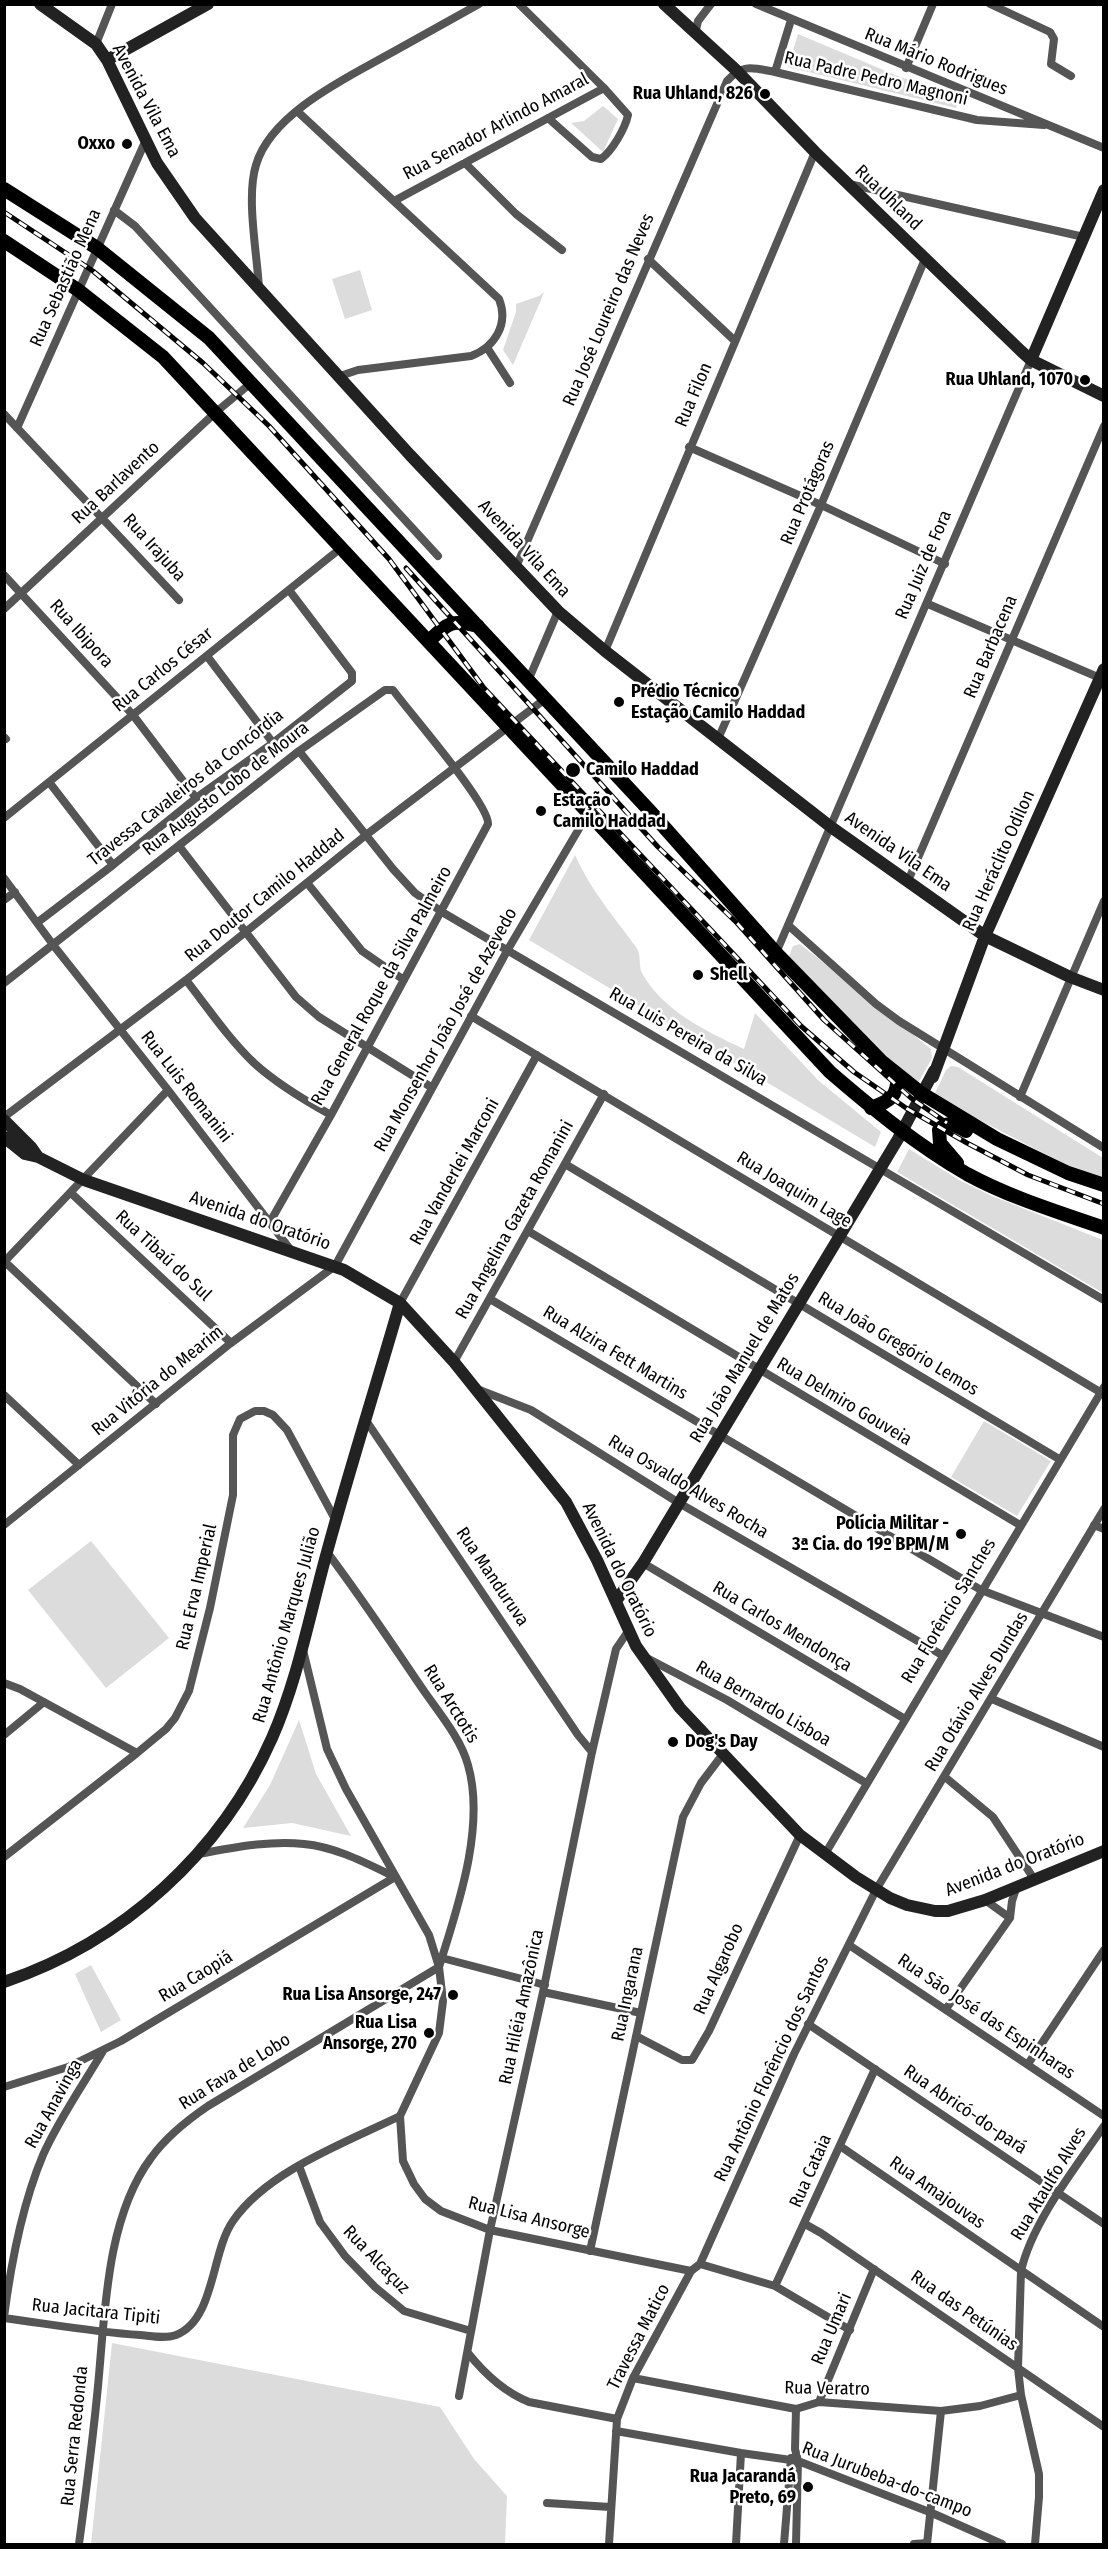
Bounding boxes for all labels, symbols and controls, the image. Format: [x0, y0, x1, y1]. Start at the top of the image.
street label: Rua Mário Rodrigues [861, 23, 1011, 101]
street label: Avenida Vila Ema [107, 41, 185, 161]
street label: Rua Padre Pedro Magnoni [782, 47, 970, 111]
street label: Rua Senador Arlindo Amaral [399, 69, 593, 185]
place label: Rua Uhland, 826 [633, 83, 753, 105]
marker: Rua Uhland, 826 [758, 87, 772, 101]
place label: Oxxo [78, 133, 115, 155]
marker: Oxxo [120, 137, 134, 151]
street label: Rua Uhland [850, 161, 926, 235]
street label: Rua Sebastião Mena [26, 206, 106, 350]
street label: Rua José Loureiro das Neves [559, 210, 659, 410]
street label: Rua Filon [671, 360, 717, 430]
place label: Rua Uhland, 1070 [946, 369, 1073, 391]
marker: Rua Uhland, 1070 [1078, 373, 1092, 387]
street label: Rua Barlavento [68, 437, 164, 529]
street label: Rua Protágoras [776, 438, 840, 548]
street label: Avenida Vila Ema [473, 496, 575, 602]
street label: Rua Juiz de Fora [891, 507, 957, 623]
street label: Rua Irajuba [118, 510, 190, 586]
street label: Rua Barbacena [960, 592, 1022, 702]
street label: Rua Ibipora [45, 595, 117, 673]
street label: Rua Carlos César [109, 623, 217, 717]
place label: Prédio Técnico Estação Camilo Haddad [631, 681, 805, 724]
marker: Prédio Técnico Estação Camilo Haddad [612, 695, 626, 709]
street label: Travessa Cavaleiros da Concórdia [84, 705, 288, 871]
street label: Rua Augusto Lobo de Moura [139, 717, 313, 861]
place label: Camilo Haddad [586, 759, 699, 781]
marker: Camilo Haddad [564, 761, 582, 779]
street label: Rua Heráclito Odilon [958, 787, 1040, 935]
place label: Estação Camilo Haddad [553, 790, 666, 832]
marker: Estação Camilo Haddad [534, 804, 548, 818]
street label: Avenida Vila Ema [840, 807, 956, 897]
street label: Rua Doutor Camilo Haddad [181, 825, 349, 967]
street label: Rua General Roque da Silva Palmeiro [307, 863, 457, 1109]
street label: Rua Monsenhor João José de Azevedo [370, 904, 522, 1156]
place label: Shell [710, 964, 748, 986]
marker: Shell [691, 968, 705, 982]
street label: Rua Luis Pereira da Silva [605, 983, 771, 1091]
street label: Rua Luis Romanini [136, 1027, 236, 1147]
street label: Rua Vanderlei Marconi [406, 1095, 504, 1249]
street label: Rua Angelina Gazeta Romanini [451, 1117, 579, 1323]
street label: Rua Joaquim Lage [732, 1147, 856, 1233]
street label: Avenida do Oratório [187, 1187, 333, 1255]
street label: Rua Tibaú do Sul [110, 1206, 216, 1306]
street label: Rua João Manuel de Matos [686, 1269, 804, 1447]
street label: Rua João Gregório Lemos [814, 1287, 982, 1401]
street label: Rua Alzira Fett Martins [539, 1301, 691, 1405]
street label: Rua Vitória do Mearim [88, 1321, 228, 1441]
street label: Rua Delmiro Gouveia [773, 1353, 915, 1451]
street label: Rua Osvaldo Alves Rocha [604, 1431, 772, 1543]
street label: Avenida do Oratório [577, 1499, 661, 1641]
place label: Polícia Militar - 3ª Cia. do 19º BPM/M [792, 1513, 949, 1556]
street label: Rua Erva Imperial [172, 1522, 222, 1652]
street label: Rua Manduruva [451, 1523, 533, 1631]
street label: Rua Antônio Marques Julião [249, 1524, 325, 1726]
marker: Polícia Militar - 3ª Cia. do 19º BPM/M [954, 1527, 968, 1541]
street label: Rua Florêncio Sanches [897, 1535, 1001, 1687]
street label: Rua Carlos Mendonça [709, 1577, 855, 1677]
street label: Rua Otávio Alves Dundas [921, 1608, 1033, 1776]
street label: Rua Bernardo Lisboa [692, 1656, 834, 1752]
street label: Rua Arctotis [418, 1661, 484, 1747]
place label: Dog's Day [685, 1731, 758, 1753]
marker: Dog's Day [666, 1735, 680, 1749]
street label: Avenida do Oratório [942, 1828, 1088, 1902]
street label: Rua Algarobo [689, 1920, 749, 2018]
street label: Rua Hiléia Amazônica [495, 1928, 549, 2086]
street label: Rua Ingarana [607, 1945, 649, 2043]
street label: Rua Caopiá [155, 1947, 237, 2007]
street label: Rua São José das Espinharas [893, 1950, 1079, 2084]
street label: Rua Antônio Florêncio dos Santos [710, 1953, 834, 2185]
place label: Rua Lisa Ansorge, 247 [282, 1984, 441, 2006]
marker: Rua Lisa Ansorge, 247 [446, 1988, 460, 2002]
place label: Rua Lisa Ansorge, 270 [323, 2012, 417, 2054]
marker: Rua Lisa Ansorge, 270 [422, 2026, 436, 2040]
street label: Rua Fava de Lobo [175, 2029, 295, 2115]
street label: Rua Anavinga [21, 2056, 87, 2152]
street label: Rua Abricó-do-pará [899, 2061, 1031, 2159]
street label: Rua Ataulfo Alves [1007, 2124, 1091, 2244]
street label: Rua Cataia [785, 2131, 837, 2211]
street label: Rua Amajouvas [885, 2152, 989, 2234]
street label: Rua Lisa Ansorge [466, 2192, 592, 2244]
street label: Rua Alcaçuz [338, 2221, 414, 2299]
street label: Rua das Petúnias [906, 2266, 1022, 2356]
street label: Travessa Matico [603, 2280, 675, 2394]
street label: Rua Umari [807, 2290, 857, 2368]
street label: Rua Jacitara Tipiti [31, 2295, 161, 2329]
street label: Rua Serra Redonda [57, 2365, 93, 2507]
street label: Rua Veratro [784, 2377, 870, 2401]
street label: Rua Jurubeba-do-campo [799, 2438, 975, 2522]
place label: Rua Jacarandá Preto, 69 [690, 2466, 796, 2508]
marker: Rua Jacarandá Preto, 69 [801, 2480, 815, 2494]

